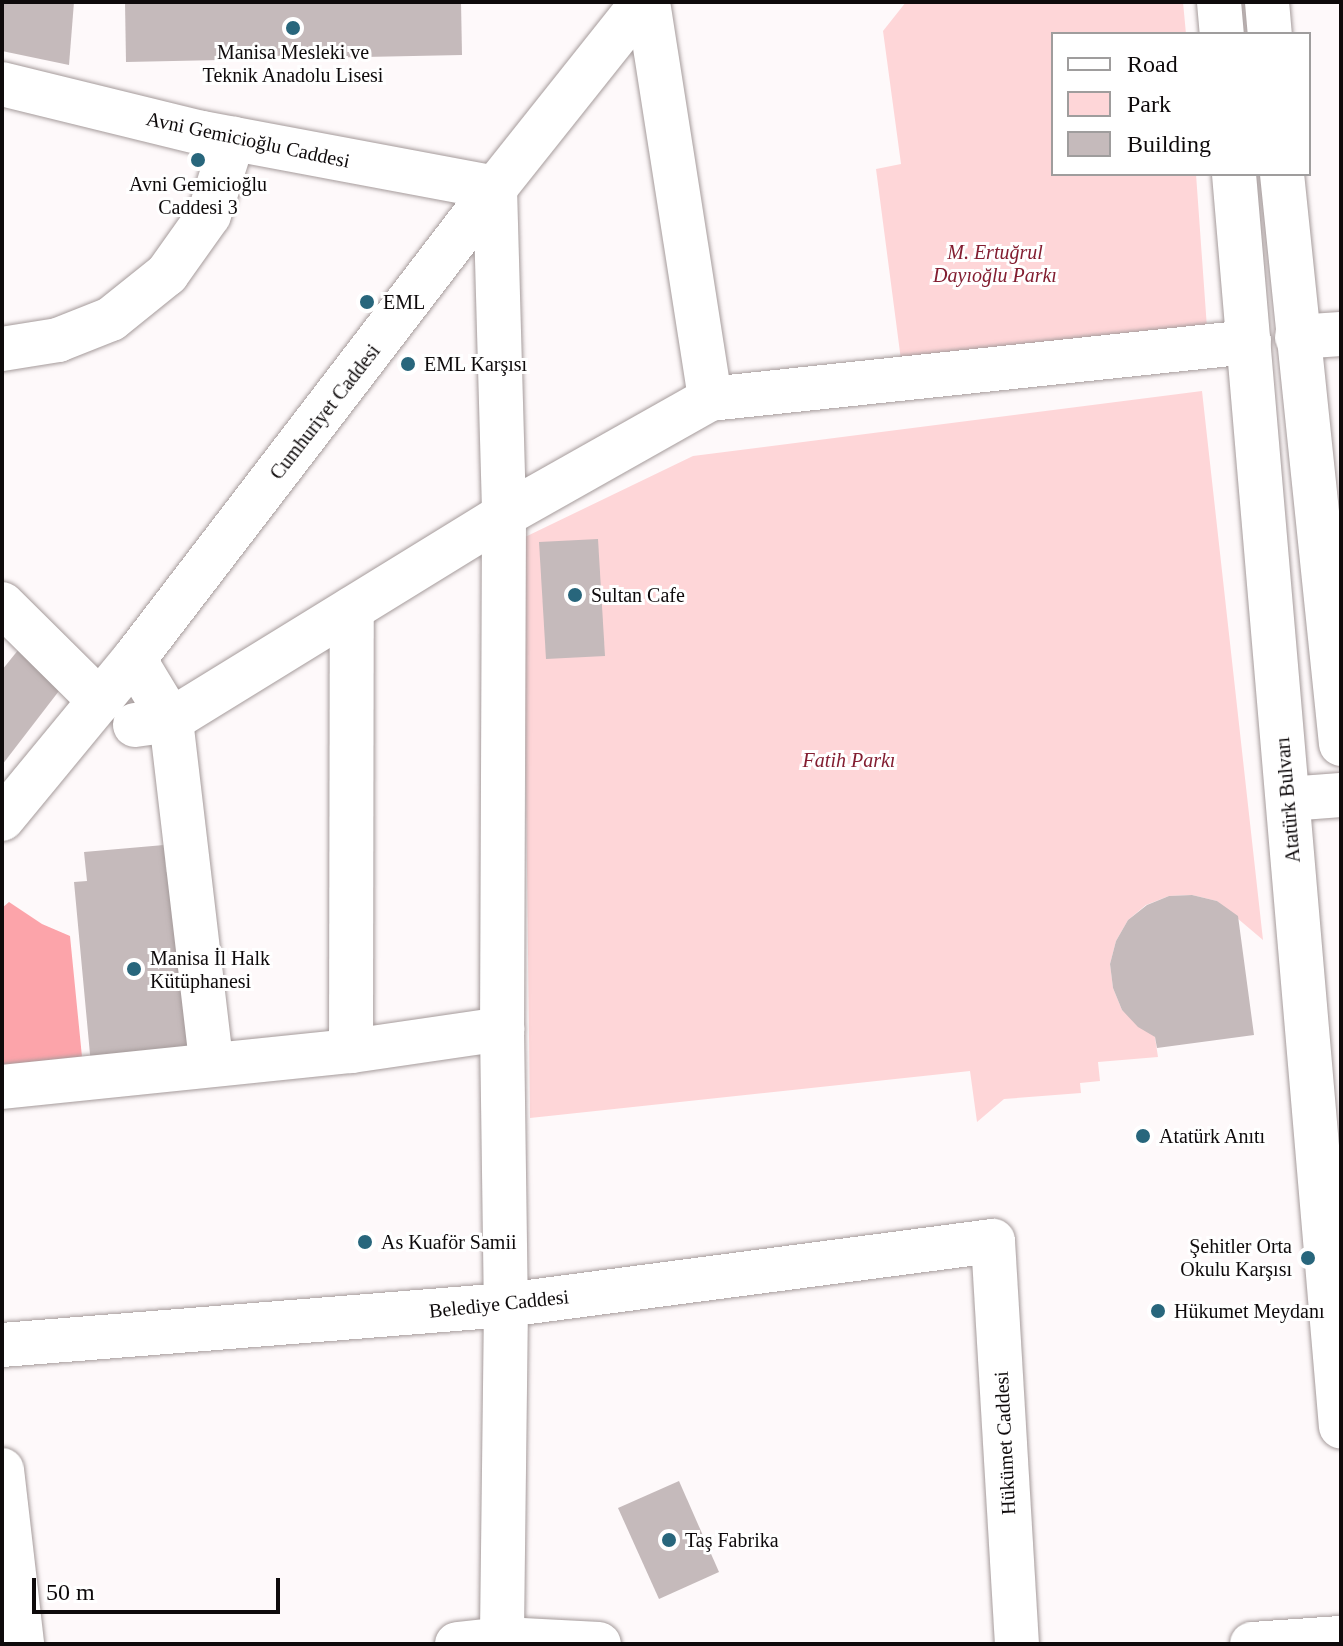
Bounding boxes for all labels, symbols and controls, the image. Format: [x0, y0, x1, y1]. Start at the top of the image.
marker: Manisa Mesleki ve Teknik Anadolu Lisesi [284, 19, 302, 37]
legend [1051, 32, 1311, 176]
place label: Manisa Mesleki ve Teknik Anadolu Lisesi [202, 40, 384, 87]
text: Road [1127, 51, 1178, 77]
text: Park [1127, 91, 1171, 117]
street label: Avni Gemicioğlu Caddesi [144, 107, 352, 173]
text: Building [1127, 131, 1211, 157]
marker: Avni Gemicioğlu Caddesi 3 [189, 151, 207, 169]
place label: Avni Gemicioğlu Caddesi 3 [129, 172, 267, 219]
park label: M. Ertuğrul Dayıoğlu Parkı [933, 240, 1057, 287]
place label: EML [383, 290, 425, 314]
marker: EML [358, 293, 376, 311]
street label: Cumhuriyet Caddesi [265, 340, 385, 484]
place label: EML Karşısı [424, 352, 528, 376]
marker: EML Karşısı [399, 355, 417, 373]
place label: Sultan Cafe [591, 583, 685, 607]
marker: Sultan Cafe [566, 586, 584, 604]
street label: Atatürk Bulvarı [1271, 736, 1305, 864]
park label: Fatih Parkı [803, 748, 895, 772]
place label: Manisa İl Halk Kütüphanesi [150, 946, 270, 993]
marker: Manisa İl Halk Kütüphanesi [125, 960, 143, 978]
place label: Atatürk Anıtı [1159, 1124, 1266, 1148]
marker: Atatürk Anıtı [1134, 1127, 1152, 1145]
place label: As Kuaför Samii [381, 1230, 517, 1254]
marker: As Kuaför Samii [356, 1233, 374, 1251]
place label: Şehitler Orta Okulu Karşısı [1180, 1234, 1292, 1281]
marker: Şehitler Orta Okulu Karşısı [1299, 1249, 1317, 1267]
street label: Belediye Caddesi [428, 1285, 570, 1323]
place label: Hükumet Meydanı [1174, 1299, 1325, 1323]
marker: Hükumet Meydanı [1149, 1302, 1167, 1320]
street label: Hükümet Caddesi [989, 1371, 1021, 1515]
place label: Taş Fabrika [685, 1528, 779, 1552]
marker: Taş Fabrika [660, 1531, 678, 1549]
scale bar [36, 1562, 284, 1612]
text: 50 m [46, 1579, 95, 1605]

